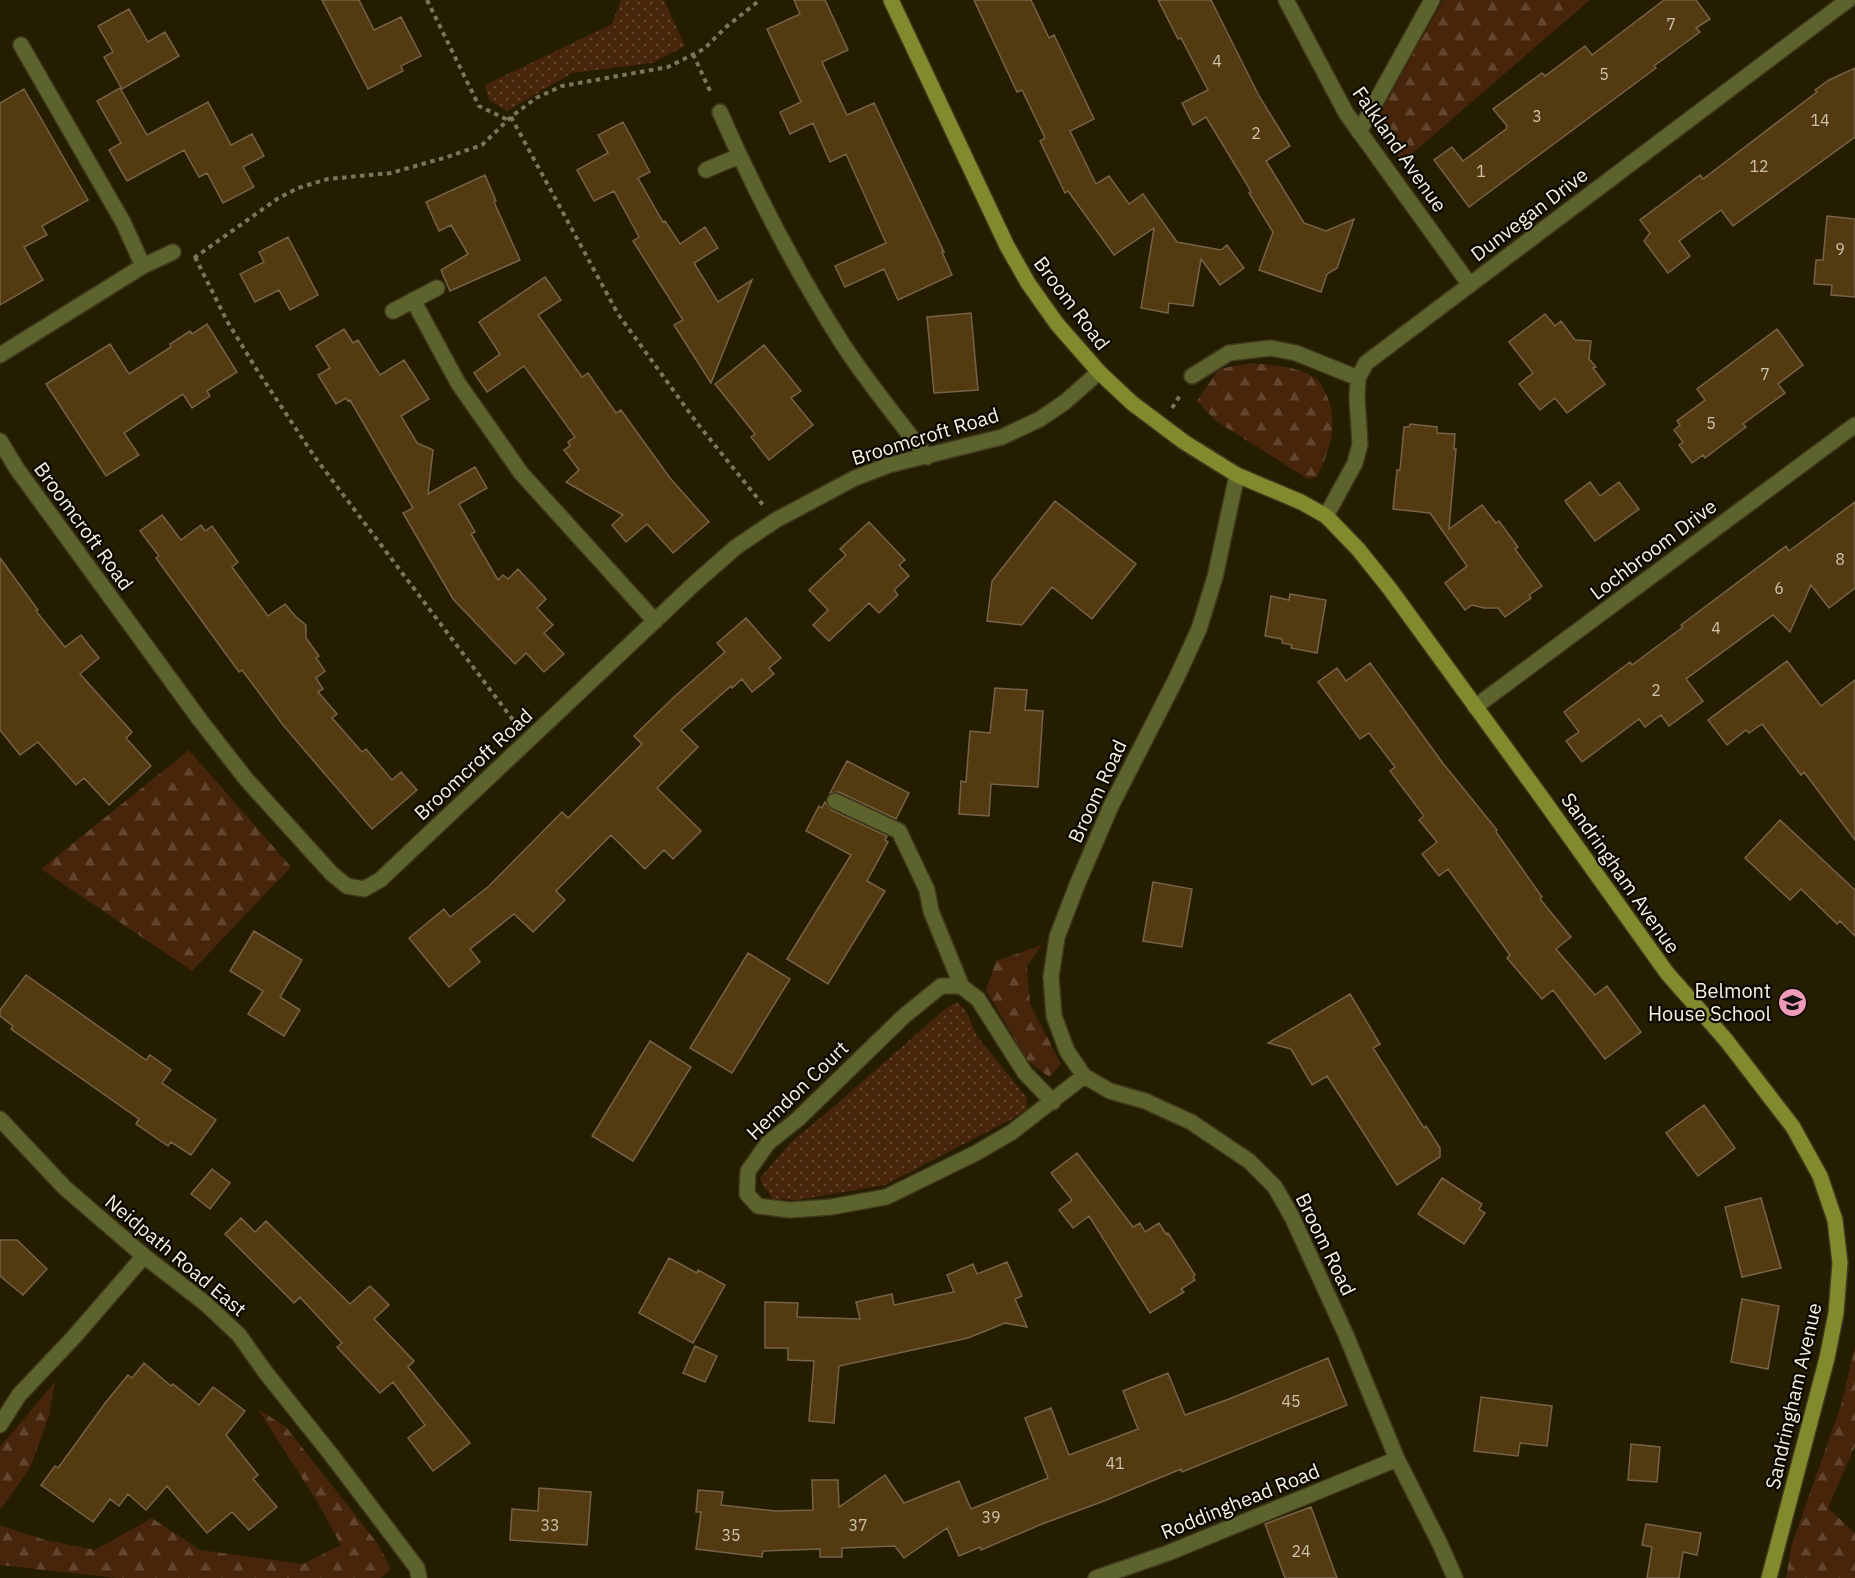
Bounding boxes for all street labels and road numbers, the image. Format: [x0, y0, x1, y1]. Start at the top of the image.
street label: Falkland Avenue [1347, 81, 1453, 217]
street label: Dunvegan Drive [1465, 161, 1593, 267]
street label: Broom Road [1028, 251, 1116, 355]
street label: Broomcroft Road [848, 401, 1002, 471]
street label: Broomcroft Road [28, 456, 140, 596]
street label: Lochbroom Drive [1584, 492, 1722, 606]
street label: Broomcroft Road [408, 702, 538, 826]
street label: Broom Road [1061, 735, 1133, 847]
street label: Sandringham Avenue [1555, 787, 1687, 959]
street label: Herndon Court [740, 1034, 854, 1146]
street label: Neidpath Road East [100, 1188, 252, 1322]
street label: Broom Road [1290, 1188, 1362, 1300]
street label: Sandringham Avenue [1758, 1300, 1828, 1492]
street label: Roddinghead Road [1157, 1457, 1323, 1545]

